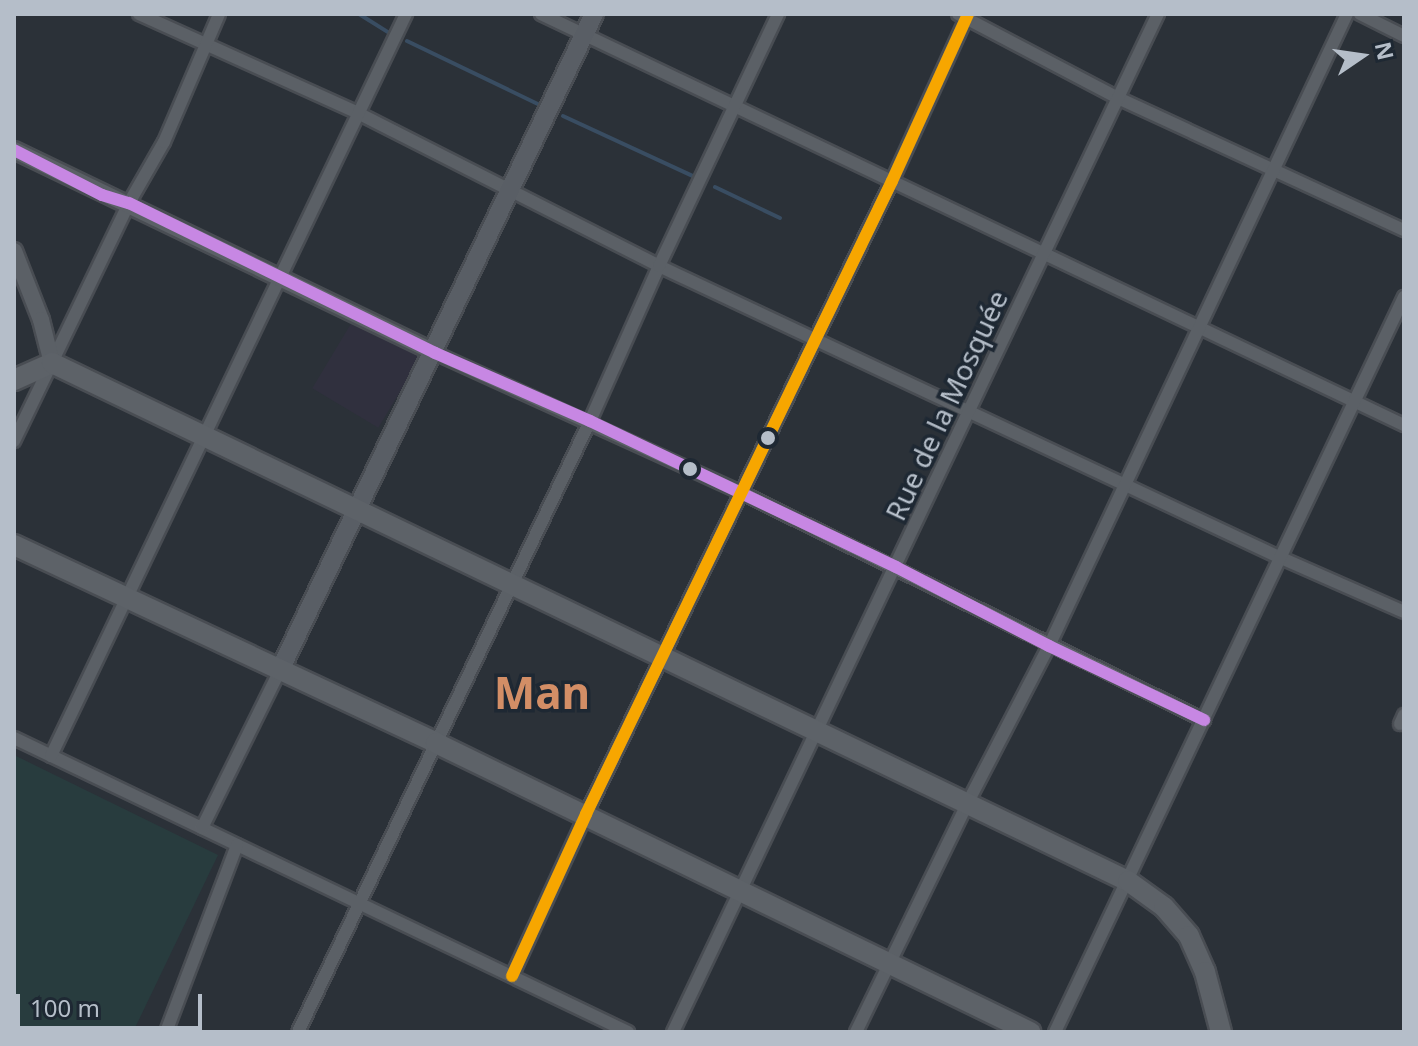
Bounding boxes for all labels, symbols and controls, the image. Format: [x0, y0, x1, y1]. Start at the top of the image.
north arrow [1322, 16, 1402, 96]
text: N [1369, 39, 1402, 63]
street label: Rue de la Mosquée [878, 285, 1014, 525]
unlabelled marker [760, 430, 776, 446]
unlabelled marker [682, 461, 698, 477]
district label: Man [494, 666, 590, 718]
scale bar [20, 978, 206, 1028]
text: 100 m [30, 991, 100, 1024]

